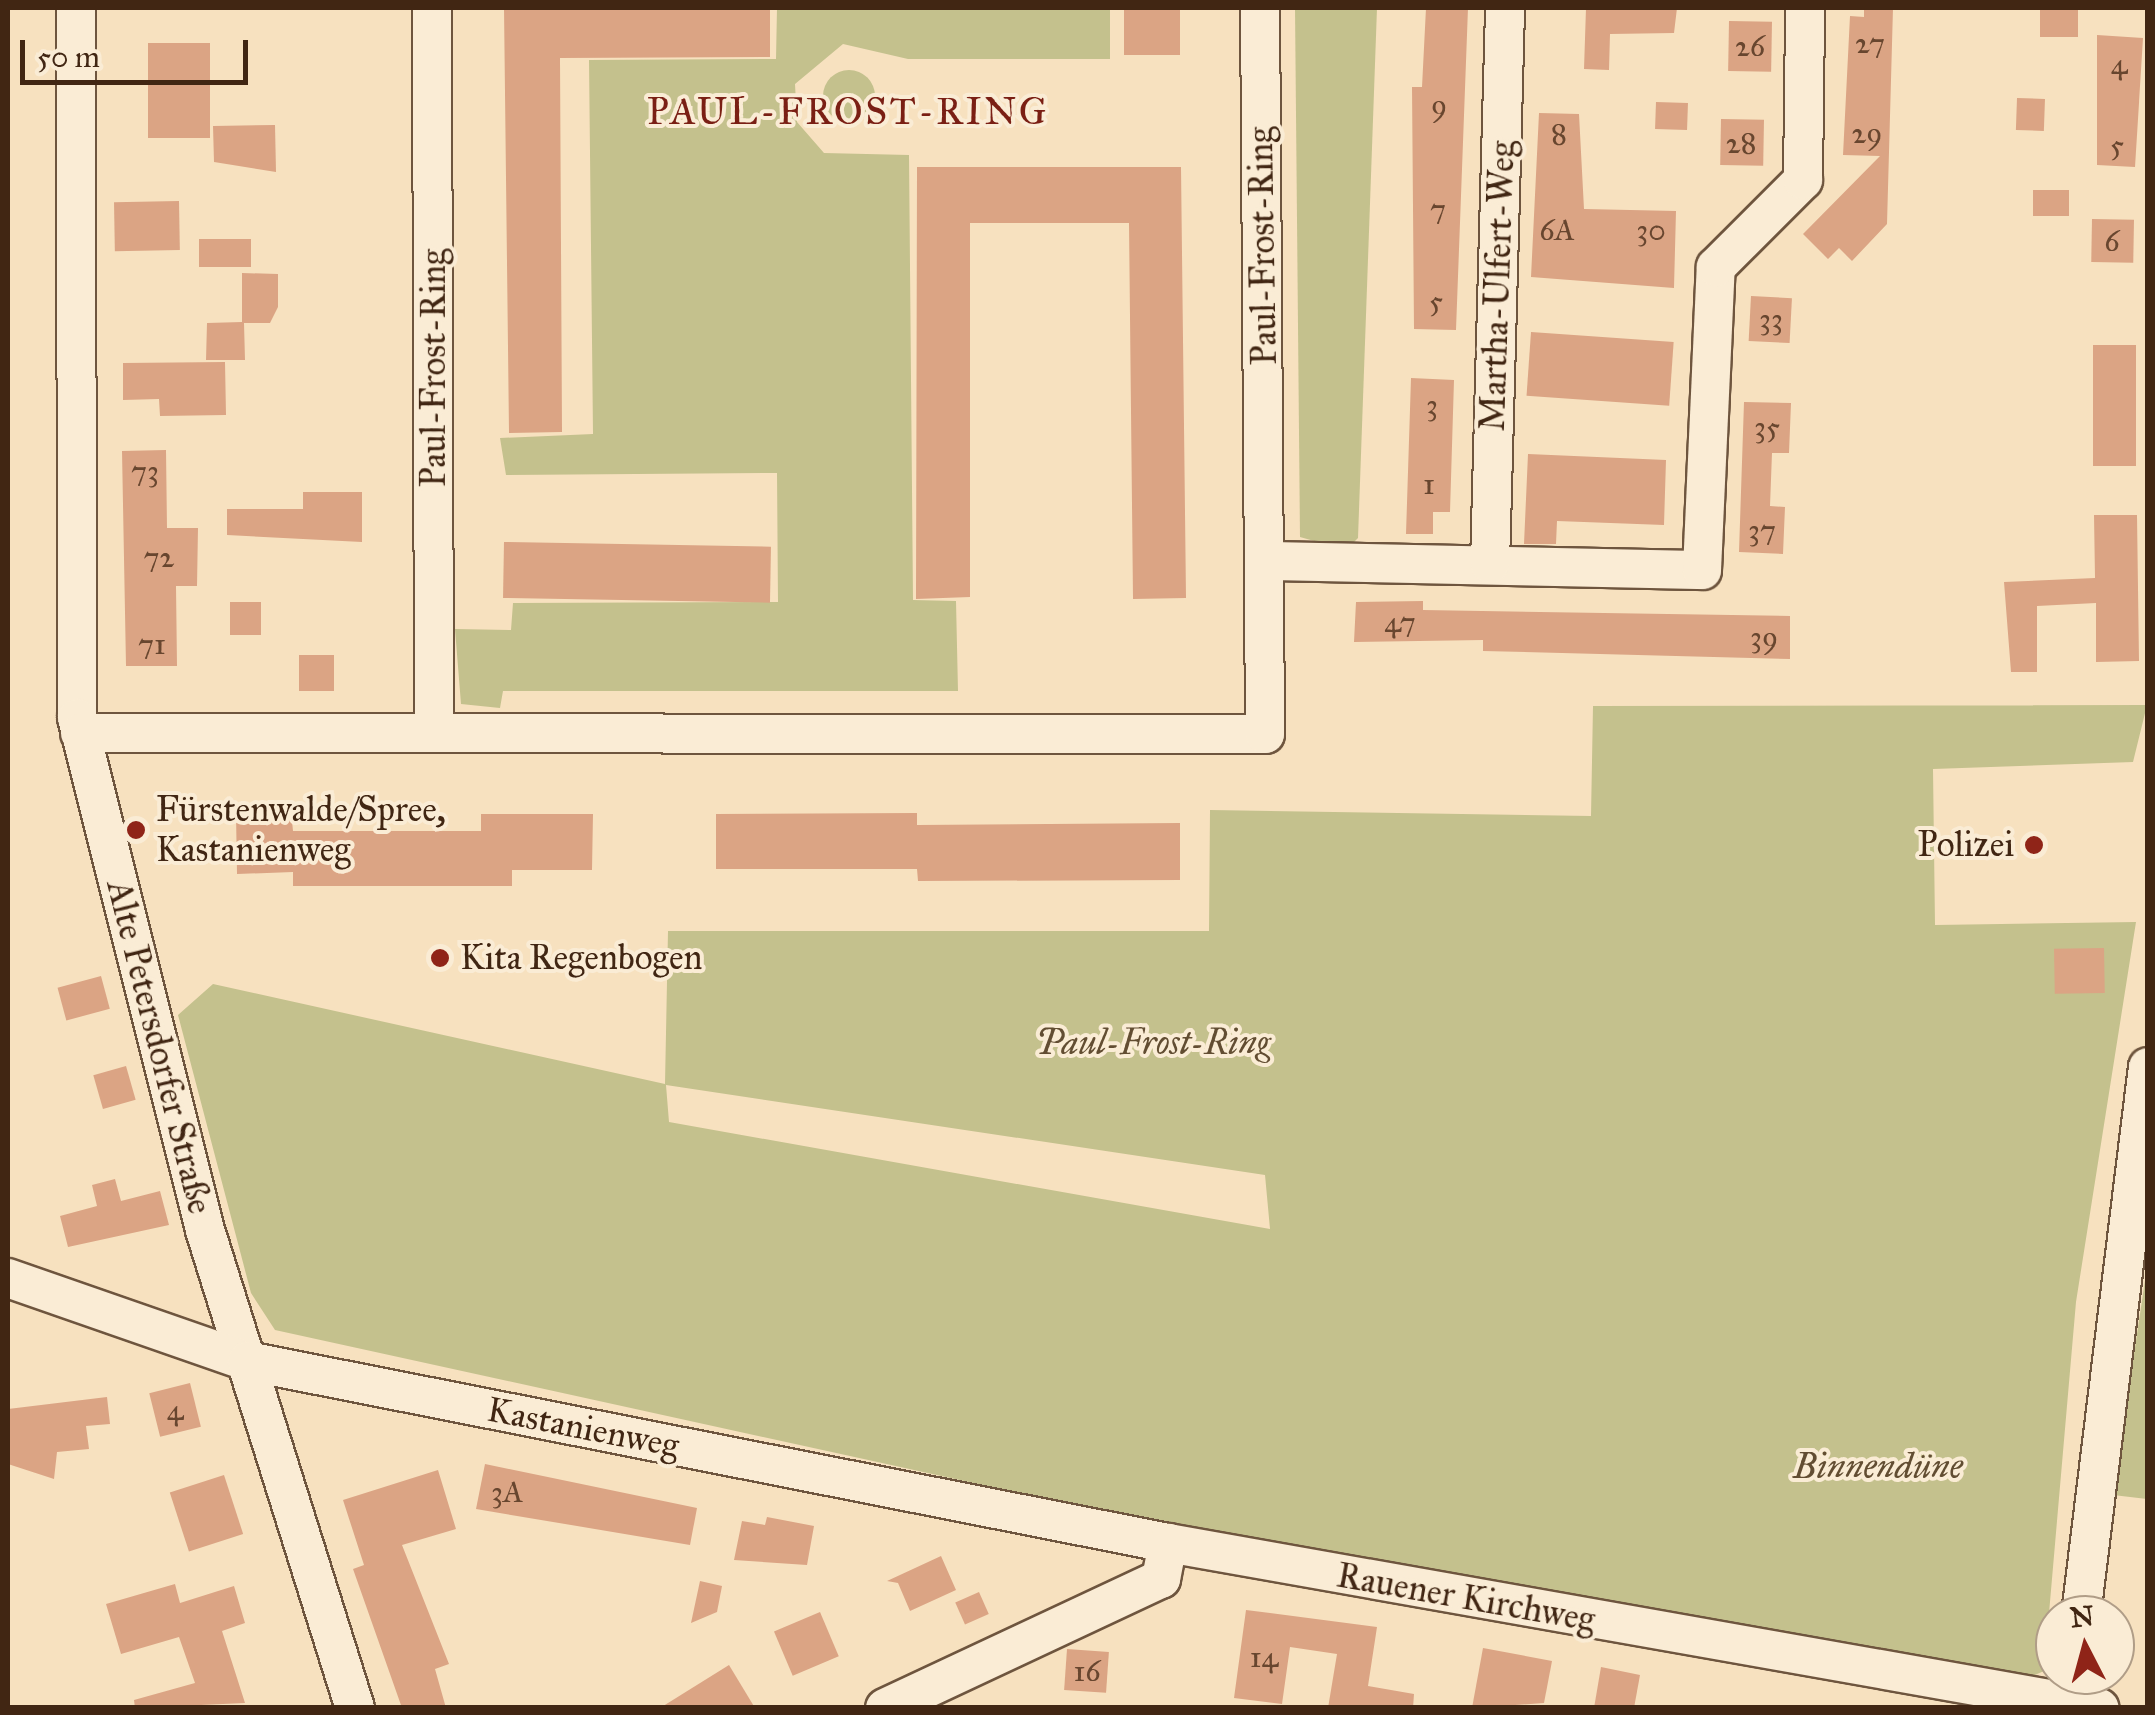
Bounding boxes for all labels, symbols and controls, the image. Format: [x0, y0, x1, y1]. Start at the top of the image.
scale bar [25, 20, 252, 82]
house number: 27 [1855, 25, 1885, 61]
house number: 26 [1735, 28, 1765, 64]
text: 50 m [37, 39, 100, 75]
house number: 4 [2111, 46, 2127, 82]
house number: 9 [1431, 87, 1447, 123]
district label: PAUL-FROST-RING [647, 89, 1049, 135]
house number: 29 [1852, 115, 1882, 151]
house number: 8 [1551, 116, 1567, 152]
house number: 28 [1726, 125, 1756, 161]
street label: Paul-Frost-Ring [1240, 126, 1286, 366]
house number: 5 [2110, 127, 2124, 163]
street label: Martha-Ulfert-Weg [1472, 140, 1524, 432]
house number: 7 [1430, 191, 1446, 227]
house number: 6A [1539, 212, 1575, 248]
house number: 30 [1636, 212, 1666, 248]
house number: 6 [2104, 223, 2120, 259]
street label: Paul-Frost-Ring [413, 249, 455, 487]
house number: 5 [1429, 283, 1443, 319]
house number: 33 [1759, 301, 1783, 337]
house number: 3 [1426, 387, 1438, 423]
house number: 35 [1754, 409, 1780, 445]
house number: 73 [131, 453, 159, 489]
house number: 1 [1423, 466, 1435, 502]
house number: 37 [1748, 512, 1776, 548]
house number: 72 [144, 539, 174, 575]
house number: 47 [1384, 604, 1416, 640]
house number: 39 [1750, 619, 1778, 655]
house number: 71 [138, 626, 166, 662]
place label: Fürstenwalde/Spree, Kastanienweg [156, 789, 446, 871]
marker: Fürstenwalde/Spree, Kastanienweg [125, 819, 147, 841]
place label: Polizei [1918, 824, 2014, 866]
marker: Polizei [2023, 834, 2045, 856]
street label: Alte Petersdorfer Straße [97, 876, 221, 1218]
place label: Kita Regenbogen [460, 937, 702, 979]
marker: Kita Regenbogen [429, 947, 451, 969]
park label: Paul-Frost-Ring [1036, 1022, 1270, 1064]
street label: Kastanienweg [483, 1389, 683, 1467]
house number: 4 [167, 1392, 183, 1428]
park label: Binnendüne [1793, 1446, 1963, 1488]
house number: 3A [491, 1474, 523, 1510]
street label: Rauener Kirchweg [1334, 1555, 1598, 1641]
north arrow [2035, 1595, 2135, 1695]
text: N [2068, 1598, 2096, 1635]
house number: 14 [1250, 1639, 1278, 1675]
house number: 16 [1073, 1653, 1101, 1689]

